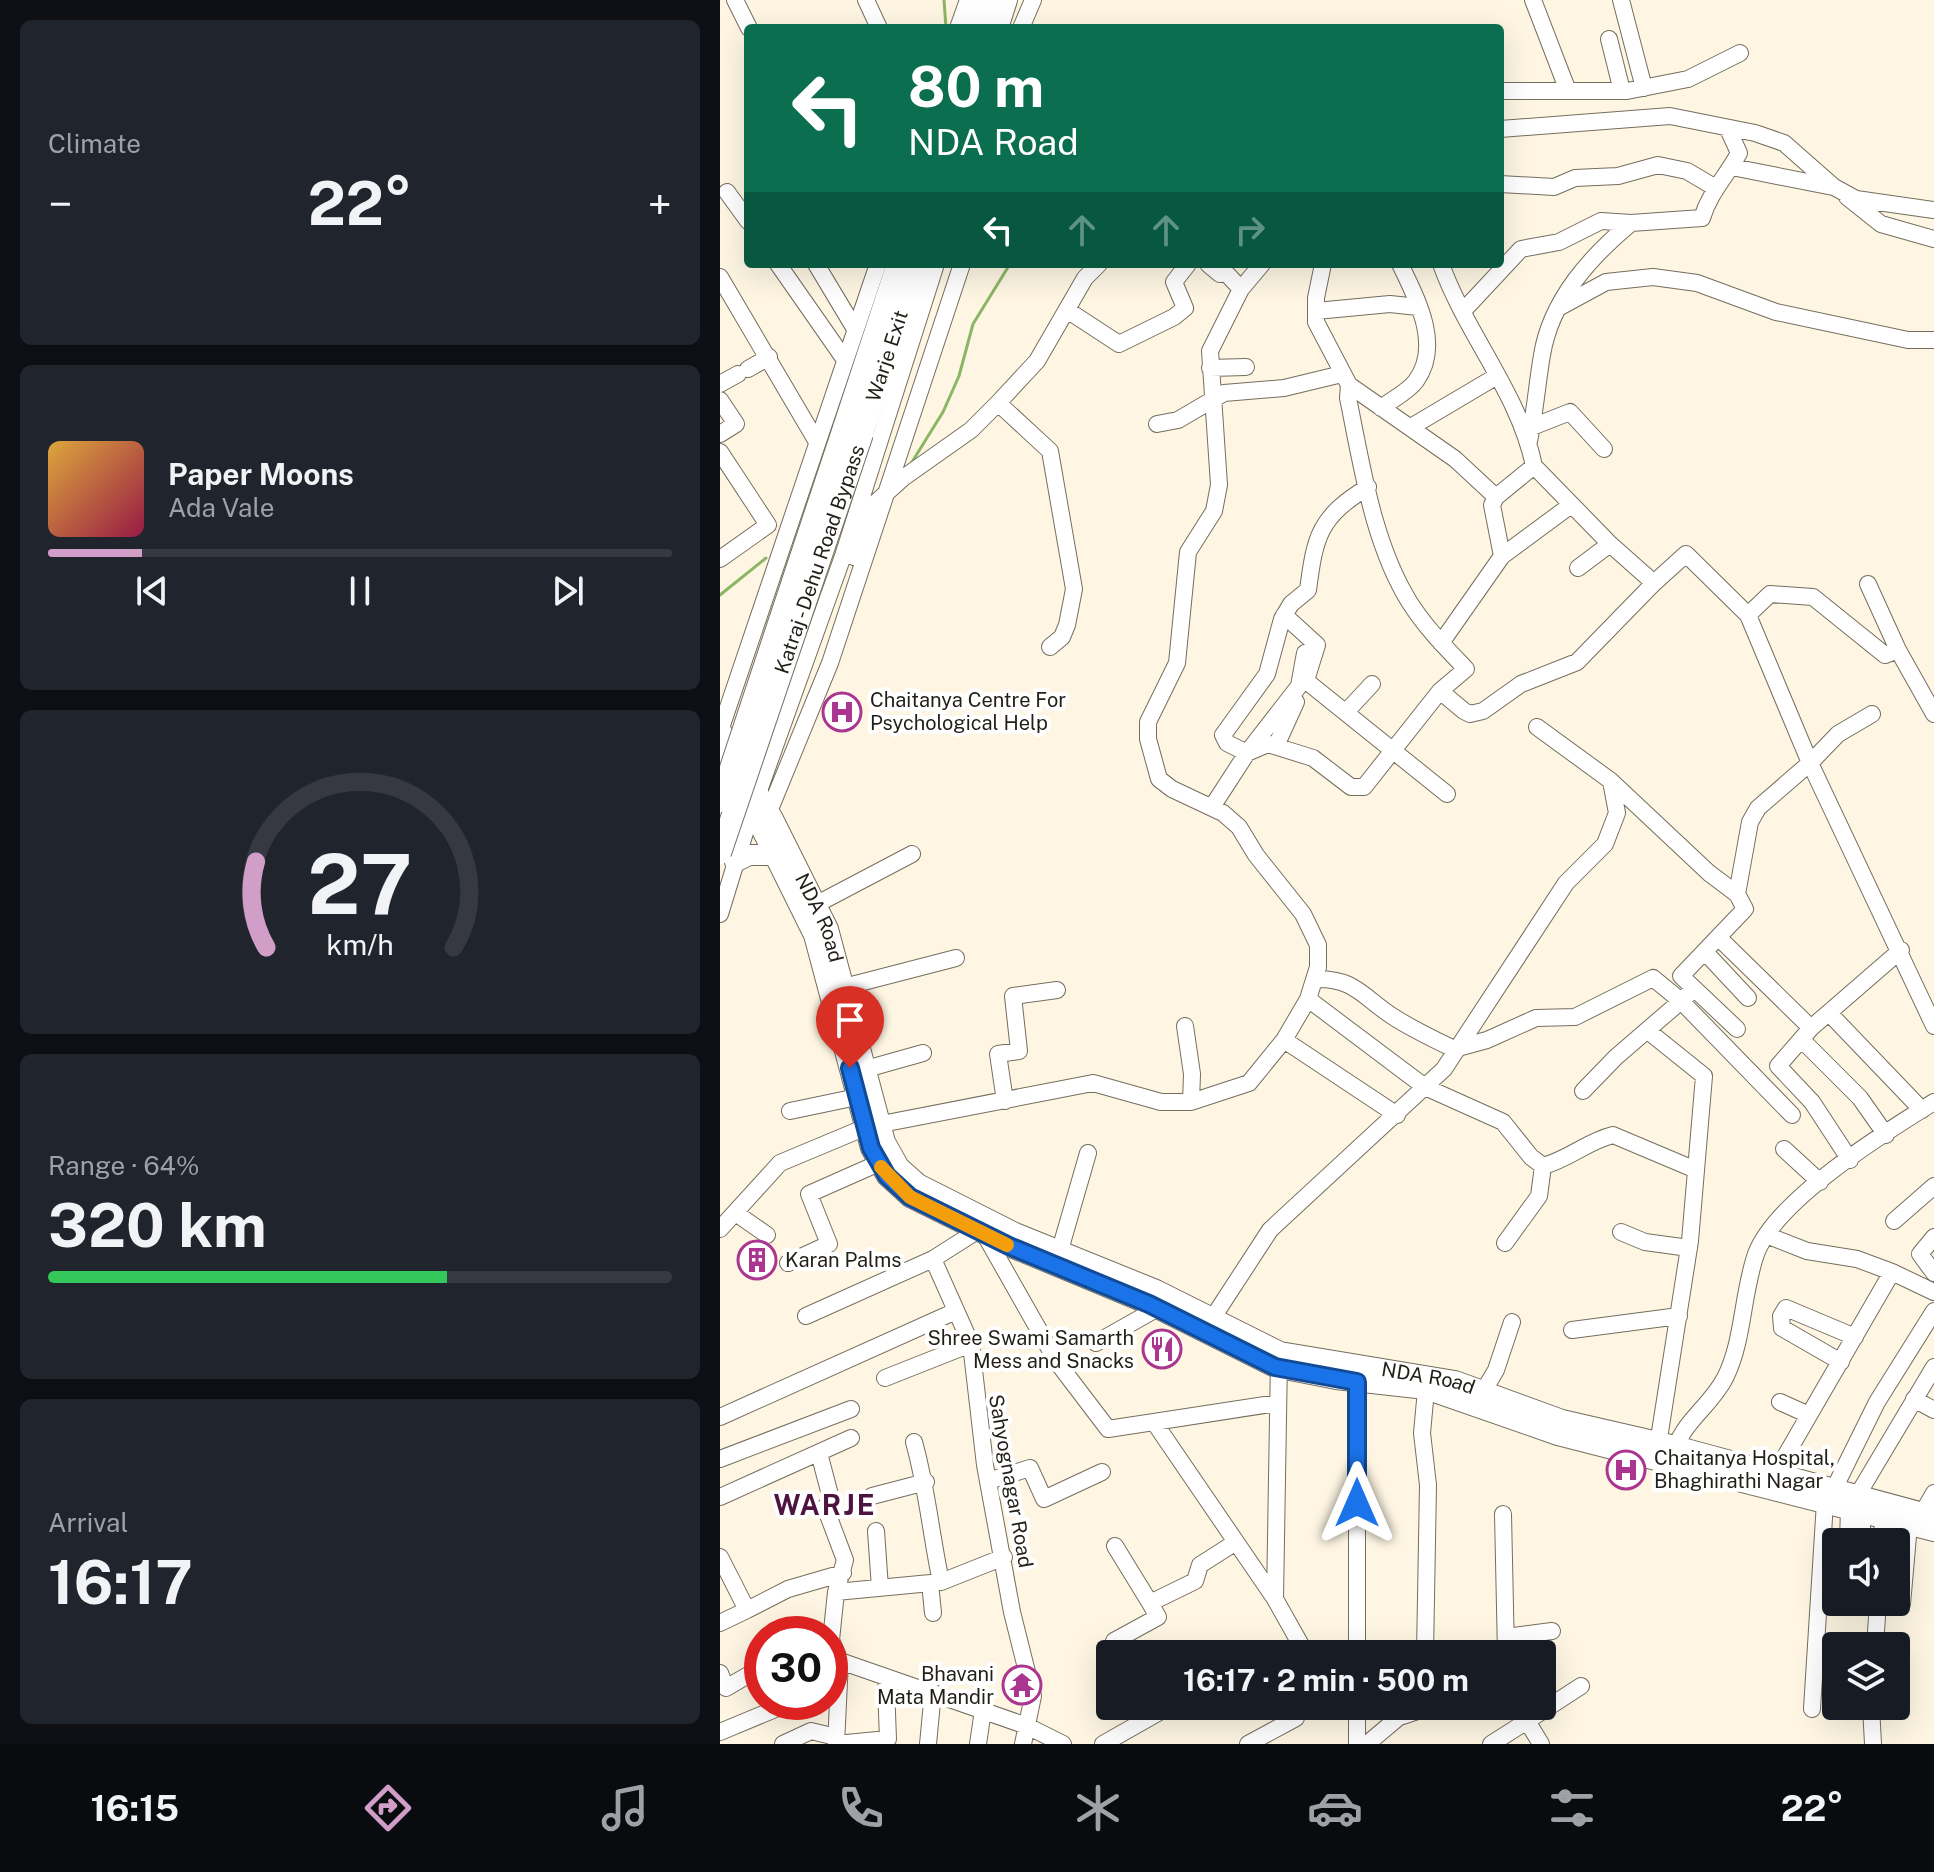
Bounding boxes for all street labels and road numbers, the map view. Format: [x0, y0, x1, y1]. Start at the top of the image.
street label: Warje Exit [861, 307, 913, 405]
street label: Katraj - Dehu Road Bypass [770, 442, 869, 677]
street label: NDA Road [790, 869, 848, 965]
street label: NDA Road [1380, 1357, 1478, 1399]
street label: Sahyognagar Road [984, 1392, 1038, 1570]

